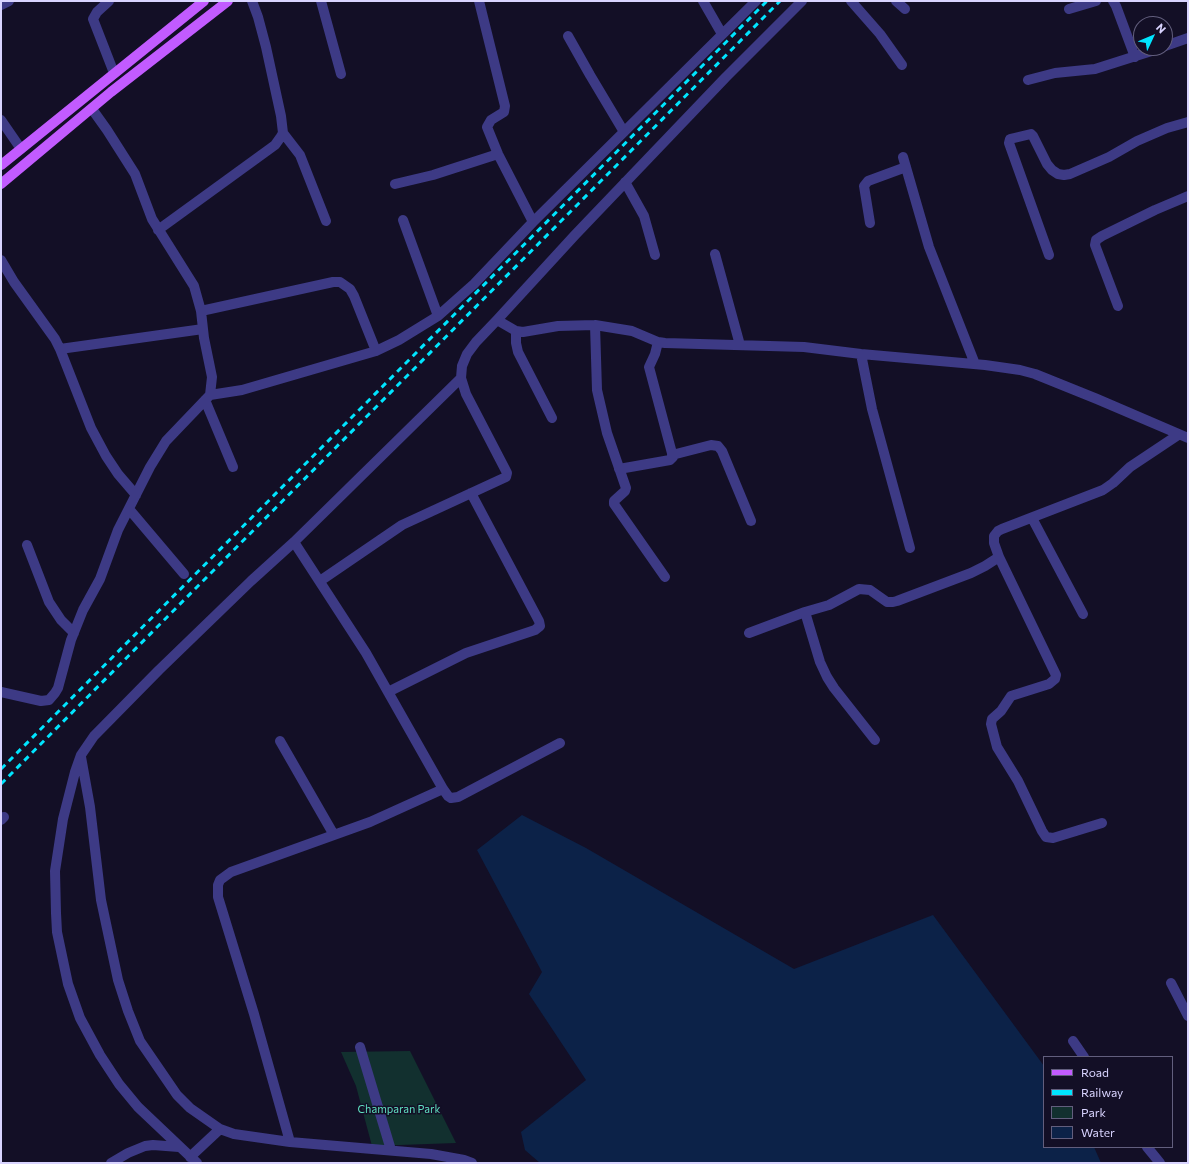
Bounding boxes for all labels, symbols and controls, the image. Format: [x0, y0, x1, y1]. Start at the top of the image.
north arrow [1133, 16, 1173, 56]
text: N [1154, 21, 1169, 35]
legend [1043, 1056, 1173, 1148]
text: Road [1081, 1065, 1109, 1079]
text: Railway [1081, 1085, 1123, 1099]
park label: Champaran Park [358, 1102, 440, 1116]
text: Park [1081, 1105, 1106, 1119]
text: Water [1081, 1125, 1115, 1139]

